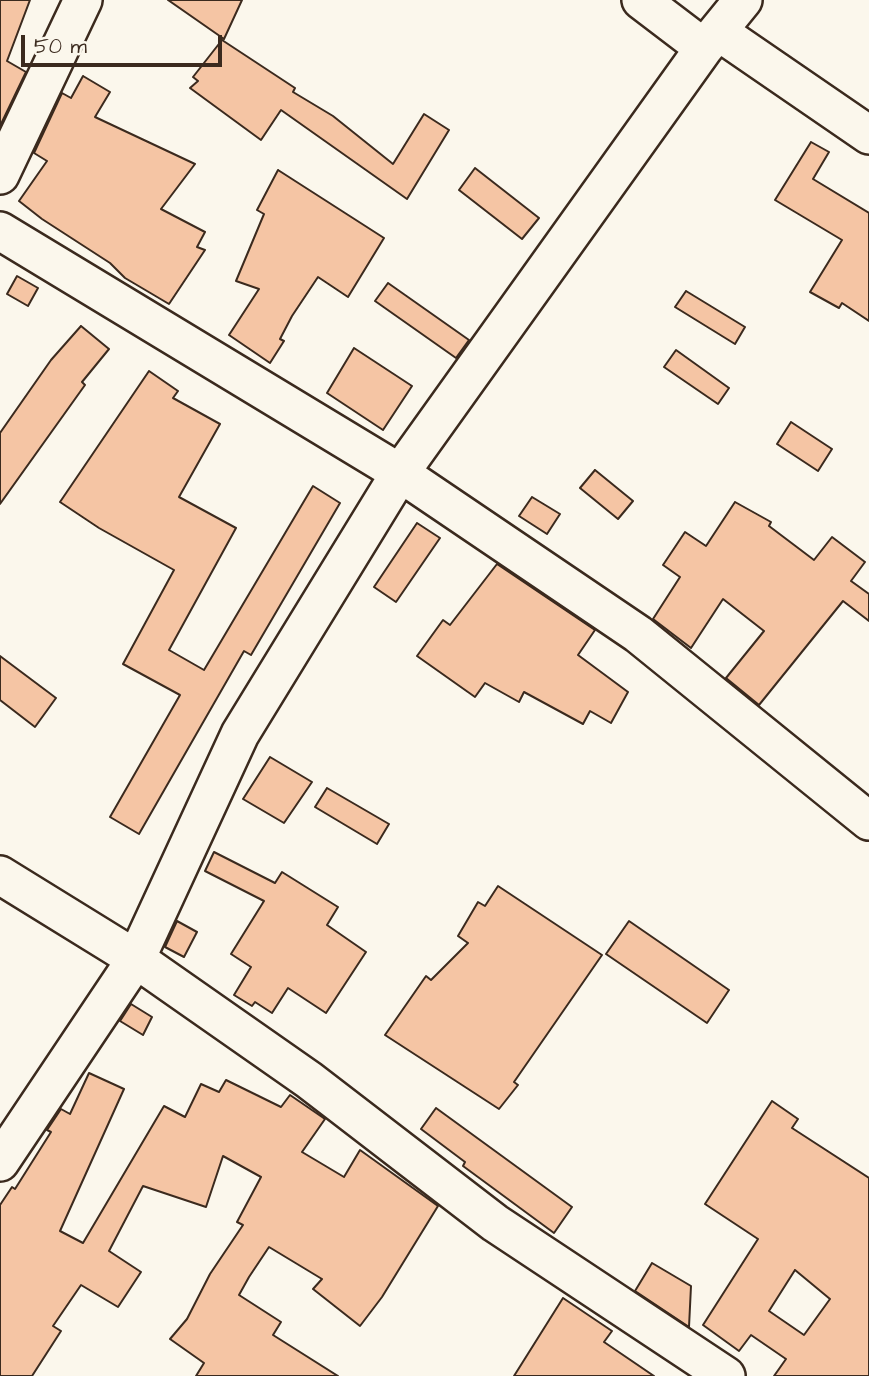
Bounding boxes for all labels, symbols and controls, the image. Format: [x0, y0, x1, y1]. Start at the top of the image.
scale bar [24, 21, 226, 65]
text: 50 m [34, 32, 87, 61]

